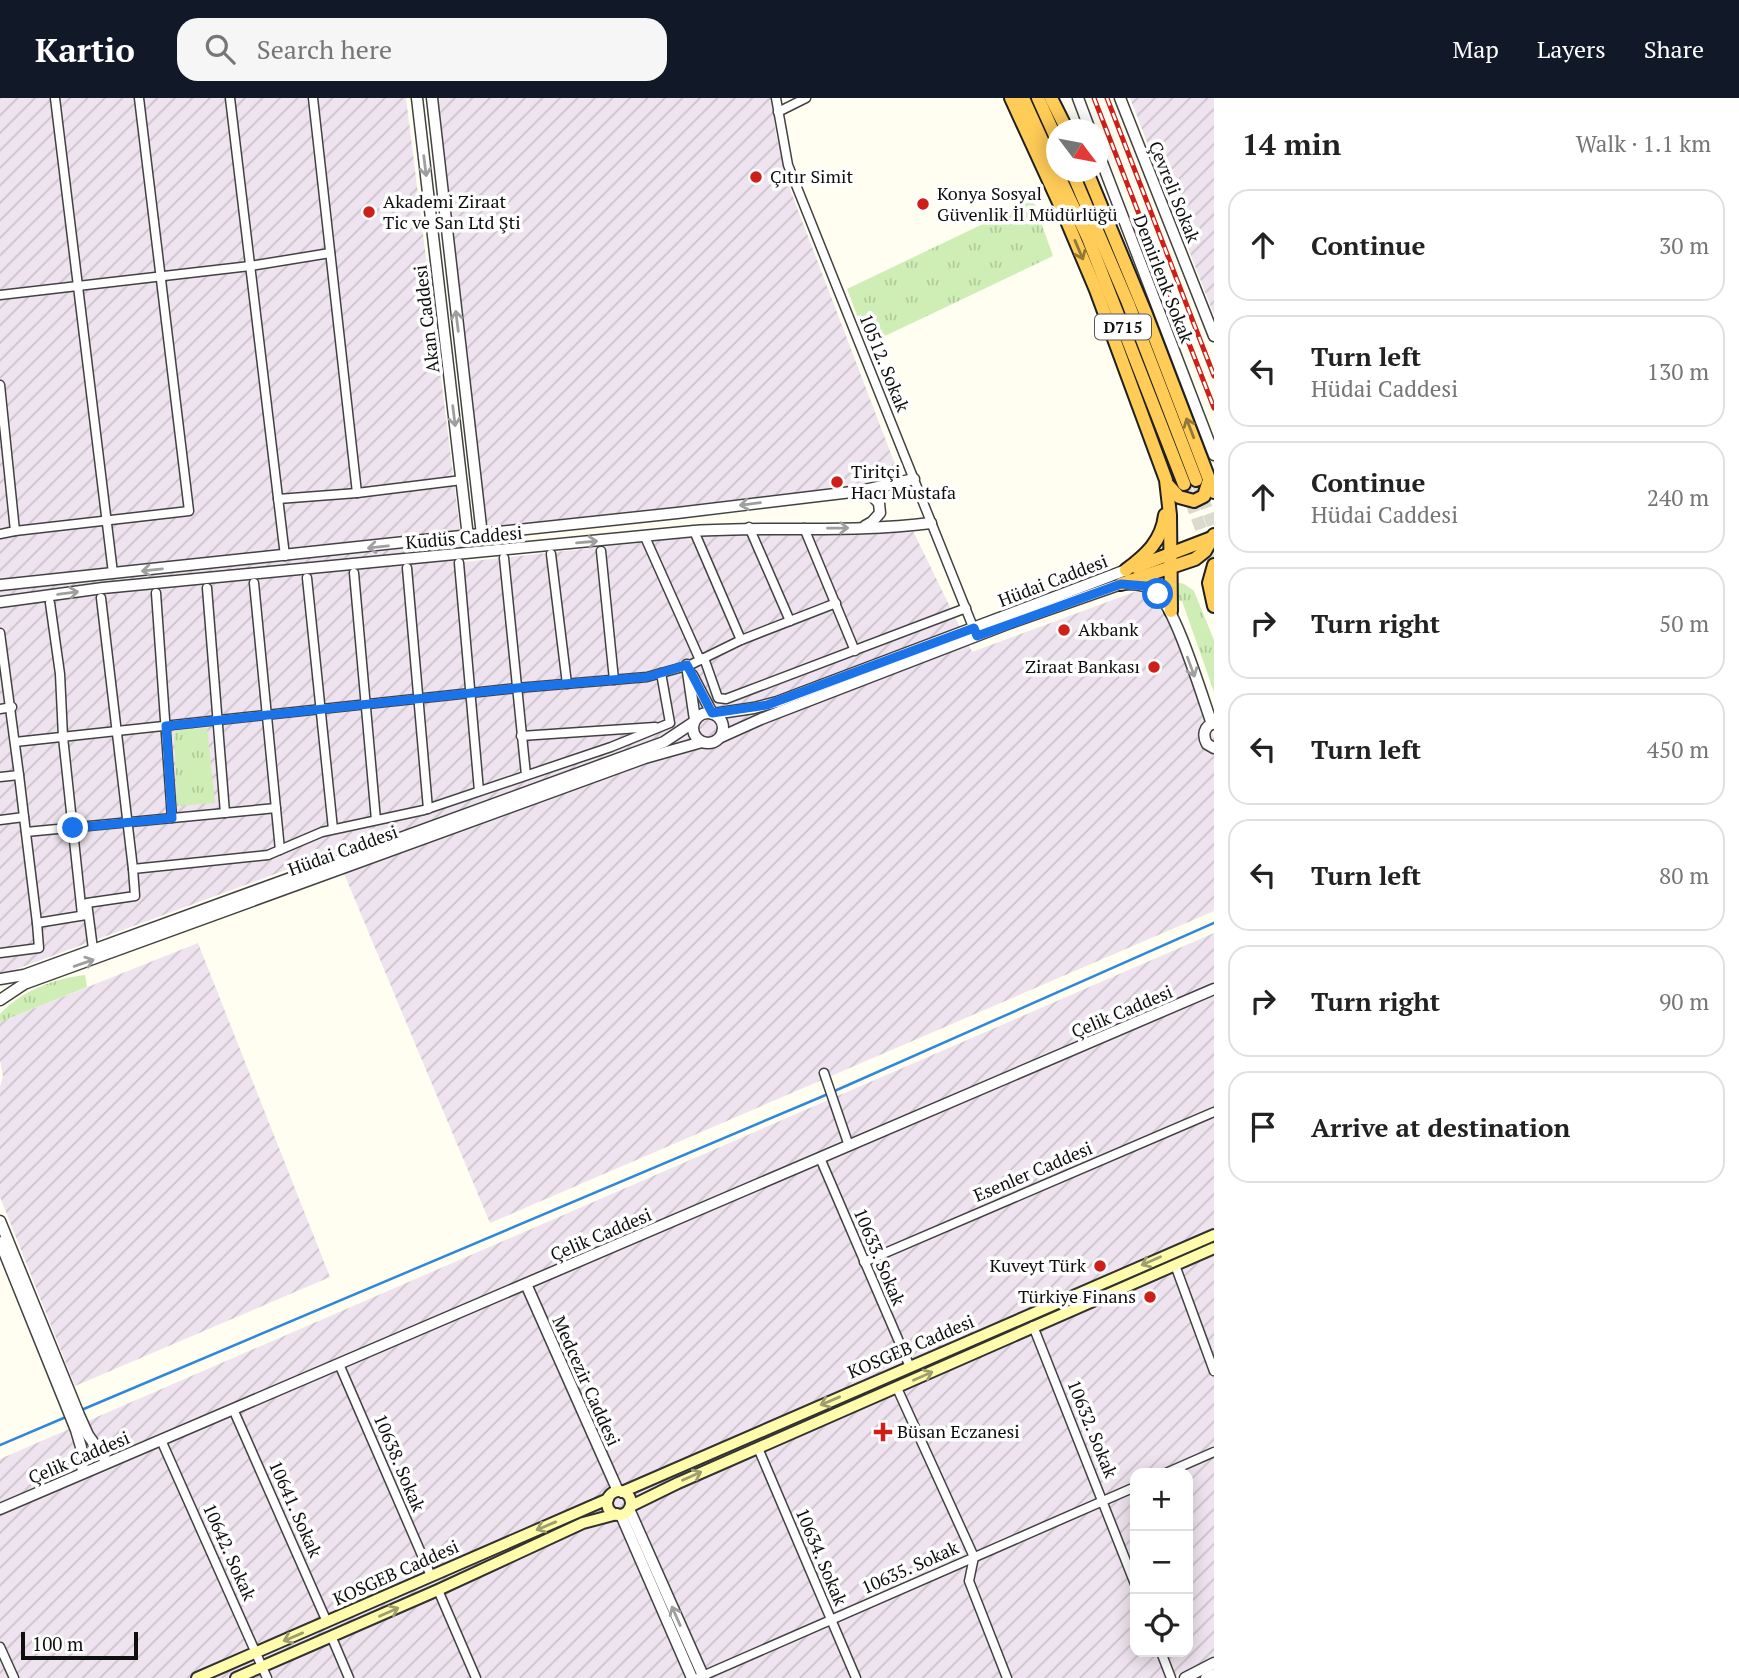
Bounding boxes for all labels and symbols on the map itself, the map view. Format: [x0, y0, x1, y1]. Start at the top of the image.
north arrow [1046, 119, 1109, 182]
street label: Çevreli Sokak [1144, 137, 1206, 247]
one-way arrow [419, 154, 432, 177]
place label: Çıtır Simit [770, 164, 853, 188]
marker: Çıtır Simit [748, 169, 764, 185]
place label: Konya Sosyal Güvenlik İl Müdürlüğü [937, 181, 1118, 226]
place label: Akademi Ziraat Tic ve San Ltd Şti [383, 189, 521, 234]
marker: Konya Sosyal Güvenlik İl Müdürlüğü [915, 196, 931, 212]
marker: Akademi Ziraat Tic ve San Ltd Şti [361, 204, 377, 220]
street label: Demirlenk Sokak [1128, 211, 1200, 347]
one-way arrow [1073, 238, 1086, 260]
street label: Akan Caddesi [407, 264, 445, 375]
one-way arrow [451, 310, 464, 333]
street label: 10512. Sokak [854, 310, 916, 416]
road number: D715 [1095, 314, 1151, 340]
one-way arrow [448, 404, 461, 427]
one-way arrow [1182, 417, 1195, 439]
place label: Tiritçi Hacı Mustafa [851, 459, 956, 504]
marker: Tiritçi Hacı Mustafa [829, 474, 845, 490]
one-way arrow [739, 498, 762, 511]
street label: Kudüs Caddesi [404, 520, 523, 554]
one-way arrow [826, 521, 849, 535]
one-way arrow [575, 535, 597, 548]
one-way arrow [367, 540, 390, 553]
street label: Hüdai Caddesi [995, 548, 1111, 612]
one-way arrow [141, 563, 163, 576]
route start [1142, 578, 1173, 609]
one-way arrow [56, 586, 78, 599]
place label: Akbank [1078, 617, 1139, 641]
marker: Akbank [1056, 622, 1072, 638]
place label: Ziraat Bankası [1025, 654, 1140, 678]
one-way arrow [1186, 656, 1198, 678]
marker: Ziraat Bankası [1146, 659, 1162, 675]
route end [57, 812, 88, 843]
street label: Hüdai Caddesi [284, 819, 401, 881]
one-way arrow [73, 956, 95, 968]
street label: Çelik Caddesi [1067, 979, 1176, 1043]
street label: Esenler Caddesi [970, 1135, 1096, 1207]
street label: Çelik Caddesi [546, 1202, 655, 1266]
street label: 10633. Sokak [849, 1204, 912, 1310]
place label: Kuveyt Türk [989, 1253, 1087, 1277]
one-way arrow [1141, 1255, 1162, 1268]
marker: Kuveyt Türk [1092, 1258, 1108, 1274]
place label: Türkiye Finans [1018, 1284, 1136, 1308]
marker: Türkiye Finans [1142, 1289, 1158, 1305]
street label: KOSGEB Caddesi [844, 1309, 978, 1384]
street label: Medcezir Caddesi [547, 1312, 626, 1449]
one-way arrow [912, 1369, 933, 1382]
street label: 10632. Sokak [1062, 1376, 1124, 1482]
one-way arrow [820, 1395, 842, 1408]
street label: 10638. Sokak [369, 1410, 432, 1516]
place label: Büsan Eczanesi [897, 1419, 1020, 1443]
marker: Büsan Eczanesi [875, 1424, 891, 1440]
street label: Çelik Caddesi [24, 1425, 133, 1489]
street label: 10641. Sokak [264, 1456, 328, 1562]
one-way arrow [681, 1469, 702, 1482]
street label: 10642. Sokak [198, 1499, 262, 1605]
street label: 10634. Sokak [791, 1504, 854, 1610]
one-way arrow [536, 1520, 557, 1533]
street label: KOSGEB Caddesi [329, 1534, 462, 1611]
street label: 10635. Sokak [857, 1535, 963, 1599]
one-way arrow [378, 1605, 399, 1618]
one-way arrow [669, 1605, 682, 1627]
scale bar [21, 1629, 138, 1661]
one-way arrow [282, 1631, 304, 1644]

